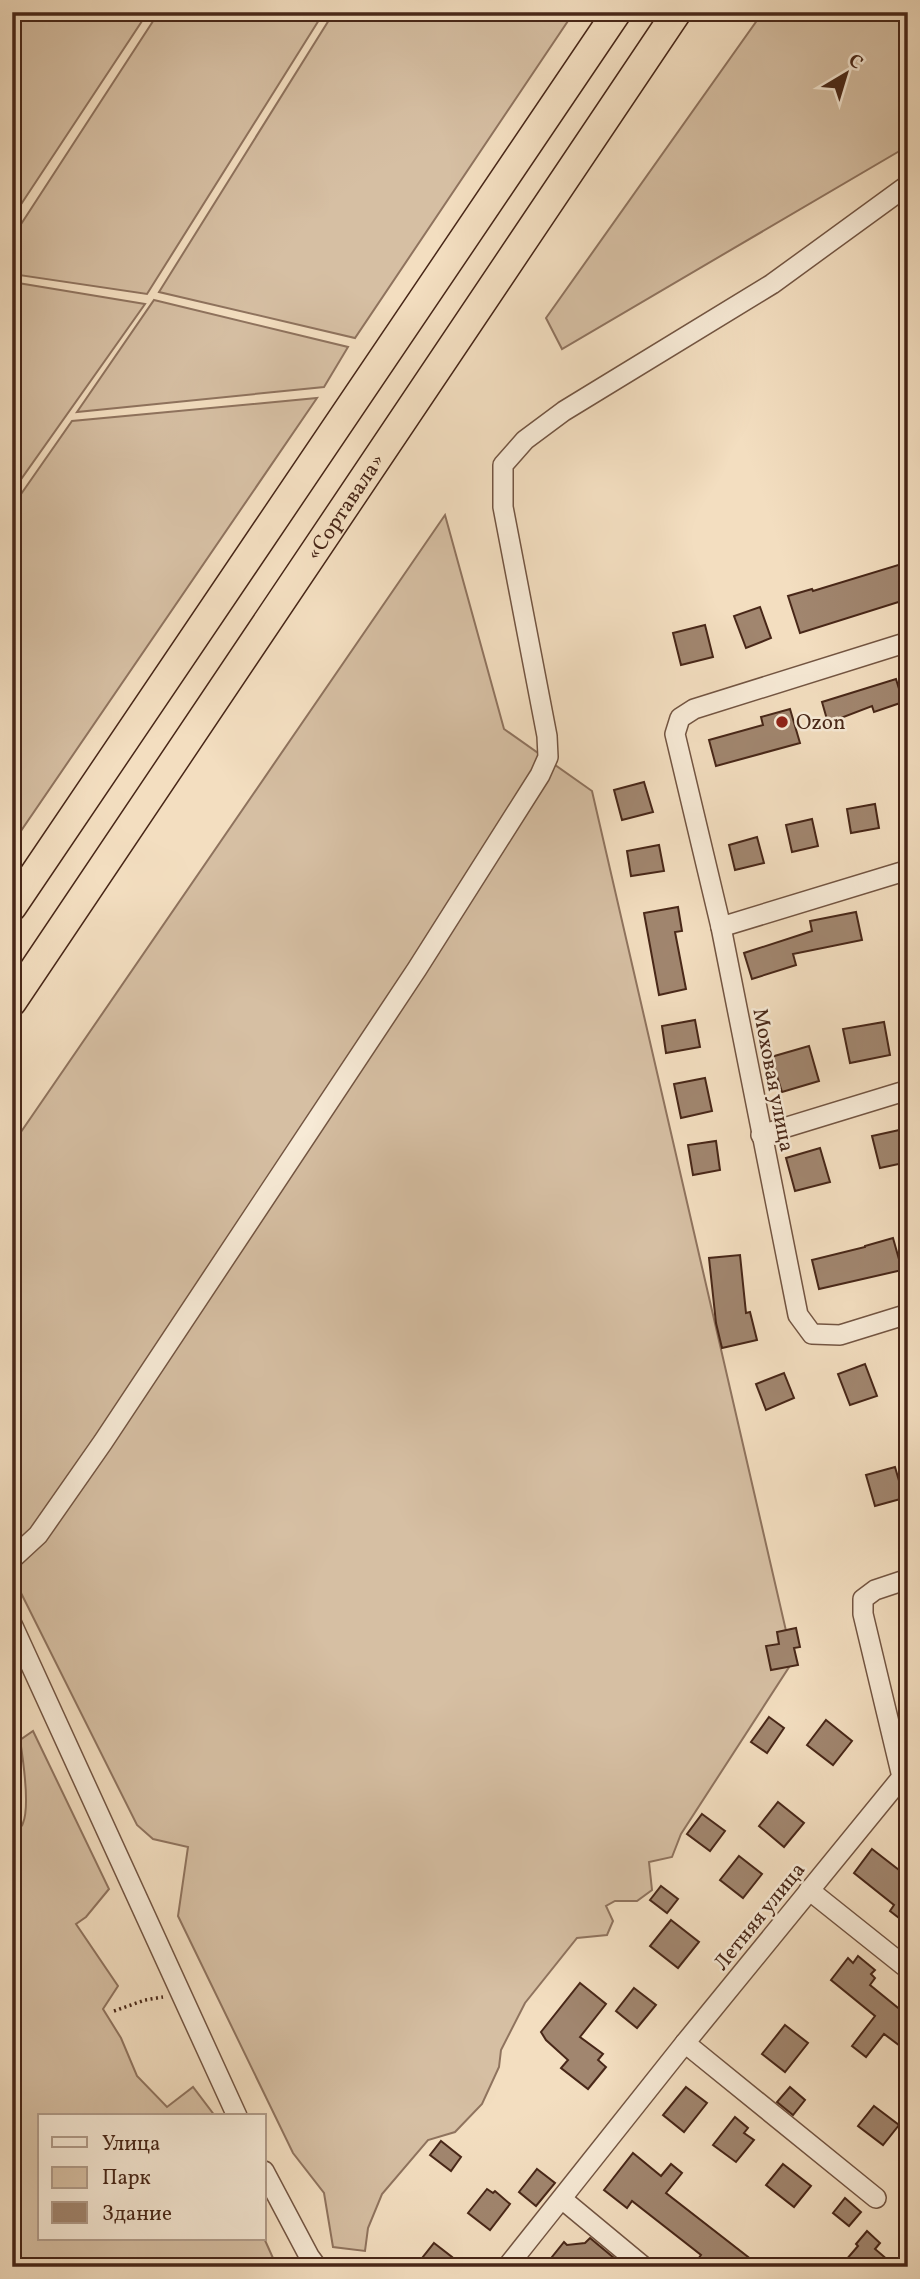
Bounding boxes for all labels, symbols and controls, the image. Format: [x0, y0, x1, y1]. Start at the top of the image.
north arrow [811, 38, 881, 108]
text: С [842, 48, 868, 76]
street label: «Сортавала» [300, 448, 392, 566]
place label: Ozon [796, 709, 846, 738]
marker: Ozon [774, 714, 790, 730]
street label: Моховая улица [744, 1006, 801, 1155]
street label: Летняя улица [708, 1857, 813, 1977]
legend [38, 2114, 266, 2240]
text: Улица [102, 2130, 160, 2159]
text: Парк [102, 2164, 151, 2193]
text: Здание [102, 2200, 172, 2229]

